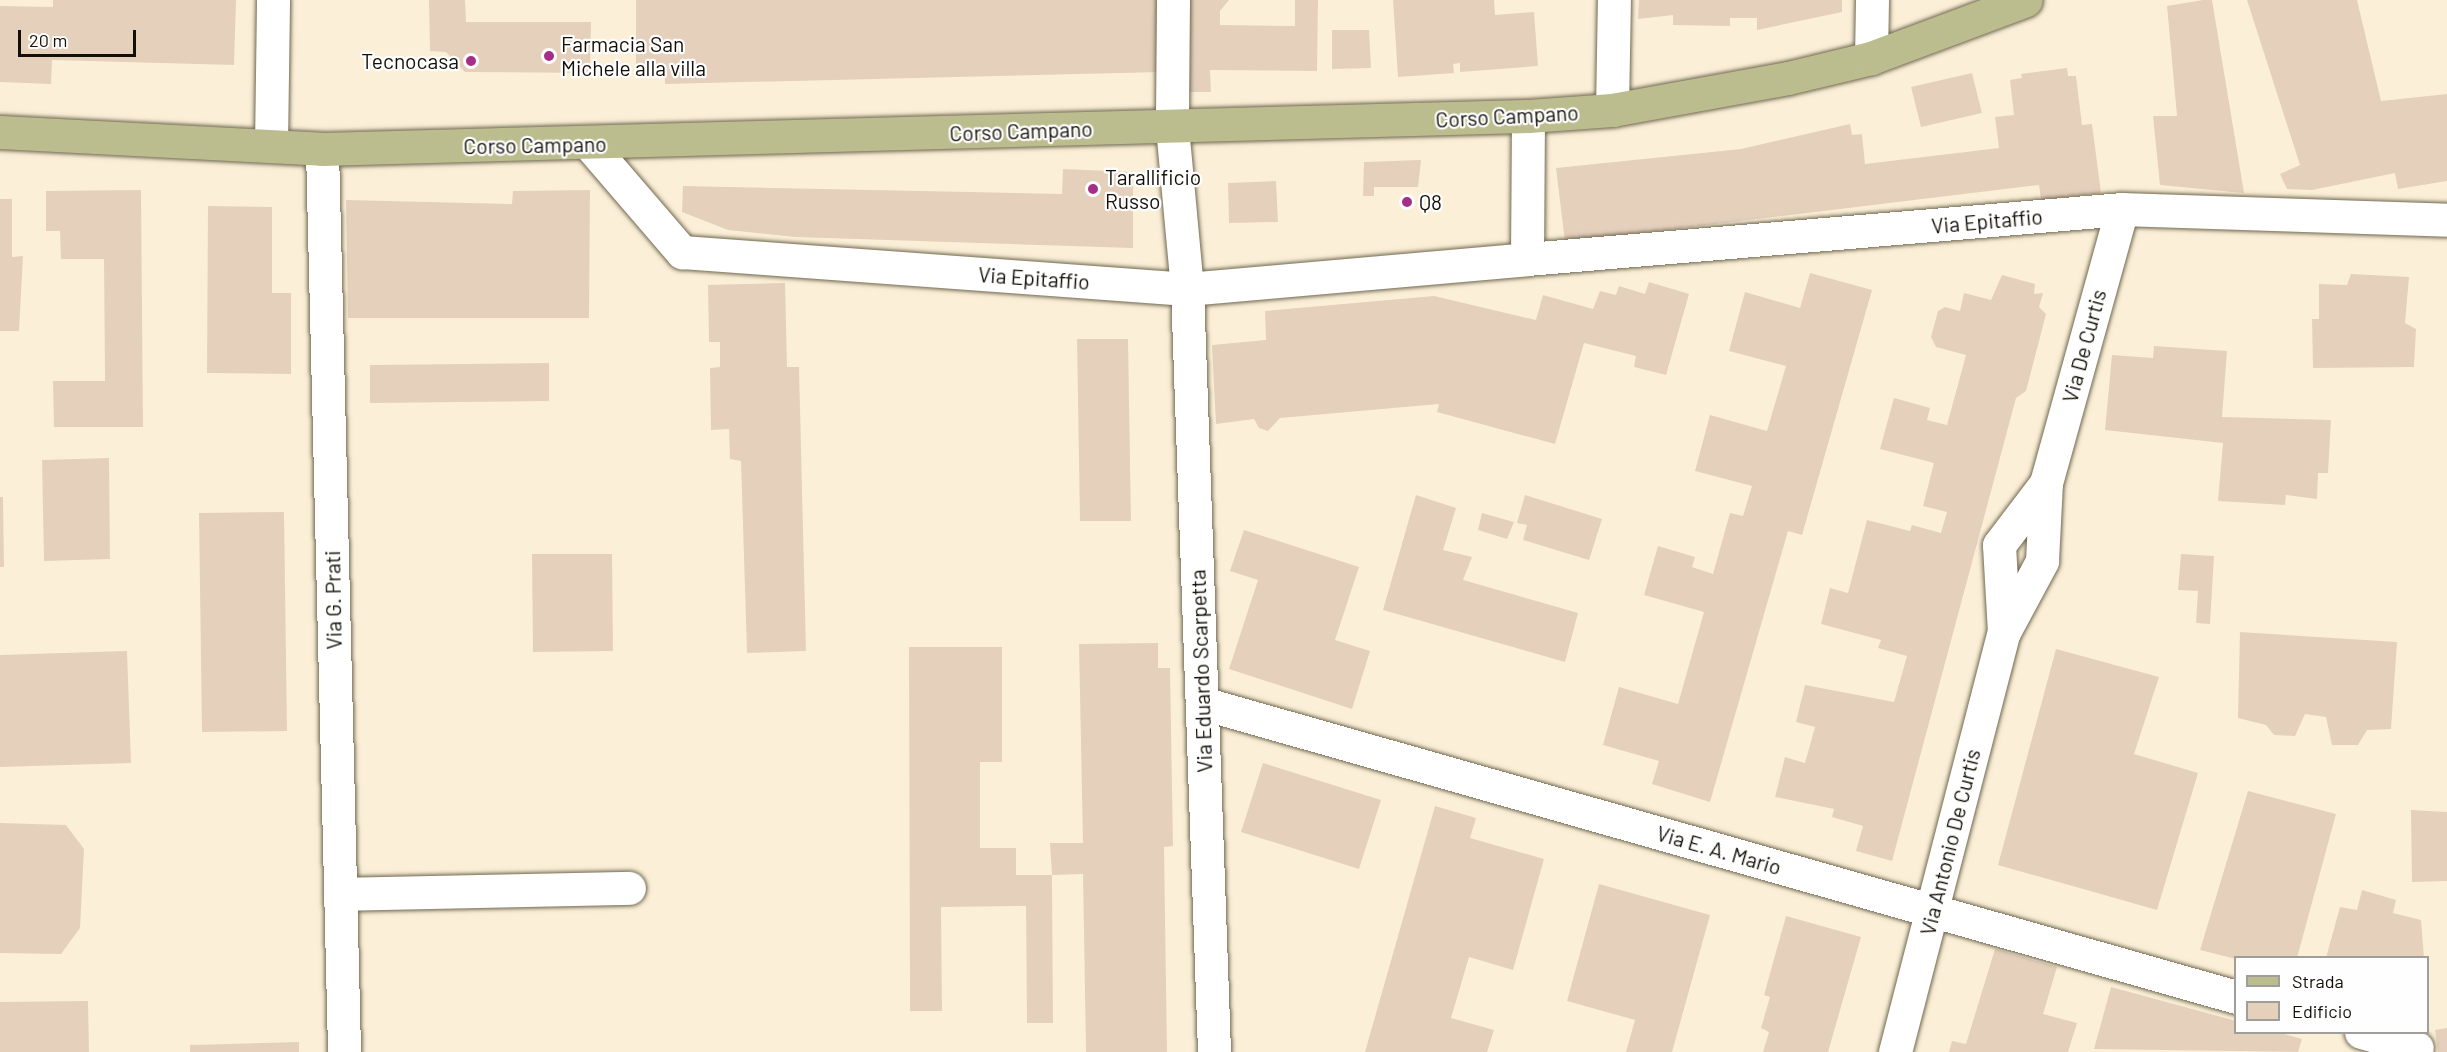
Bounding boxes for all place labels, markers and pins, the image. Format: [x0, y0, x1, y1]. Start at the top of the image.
place label: Farmacia San Michele alla villa [561, 31, 706, 81]
place label: Tecnocasa [361, 48, 459, 74]
marker: Farmacia San Michele alla villa [542, 49, 556, 63]
marker: Tecnocasa [464, 54, 478, 68]
place label: Tarallificio Russo [1105, 164, 1201, 214]
marker: Tarallificio Russo [1086, 182, 1100, 196]
place label: Q8 [1419, 189, 1442, 215]
marker: Q8 [1400, 195, 1414, 209]

